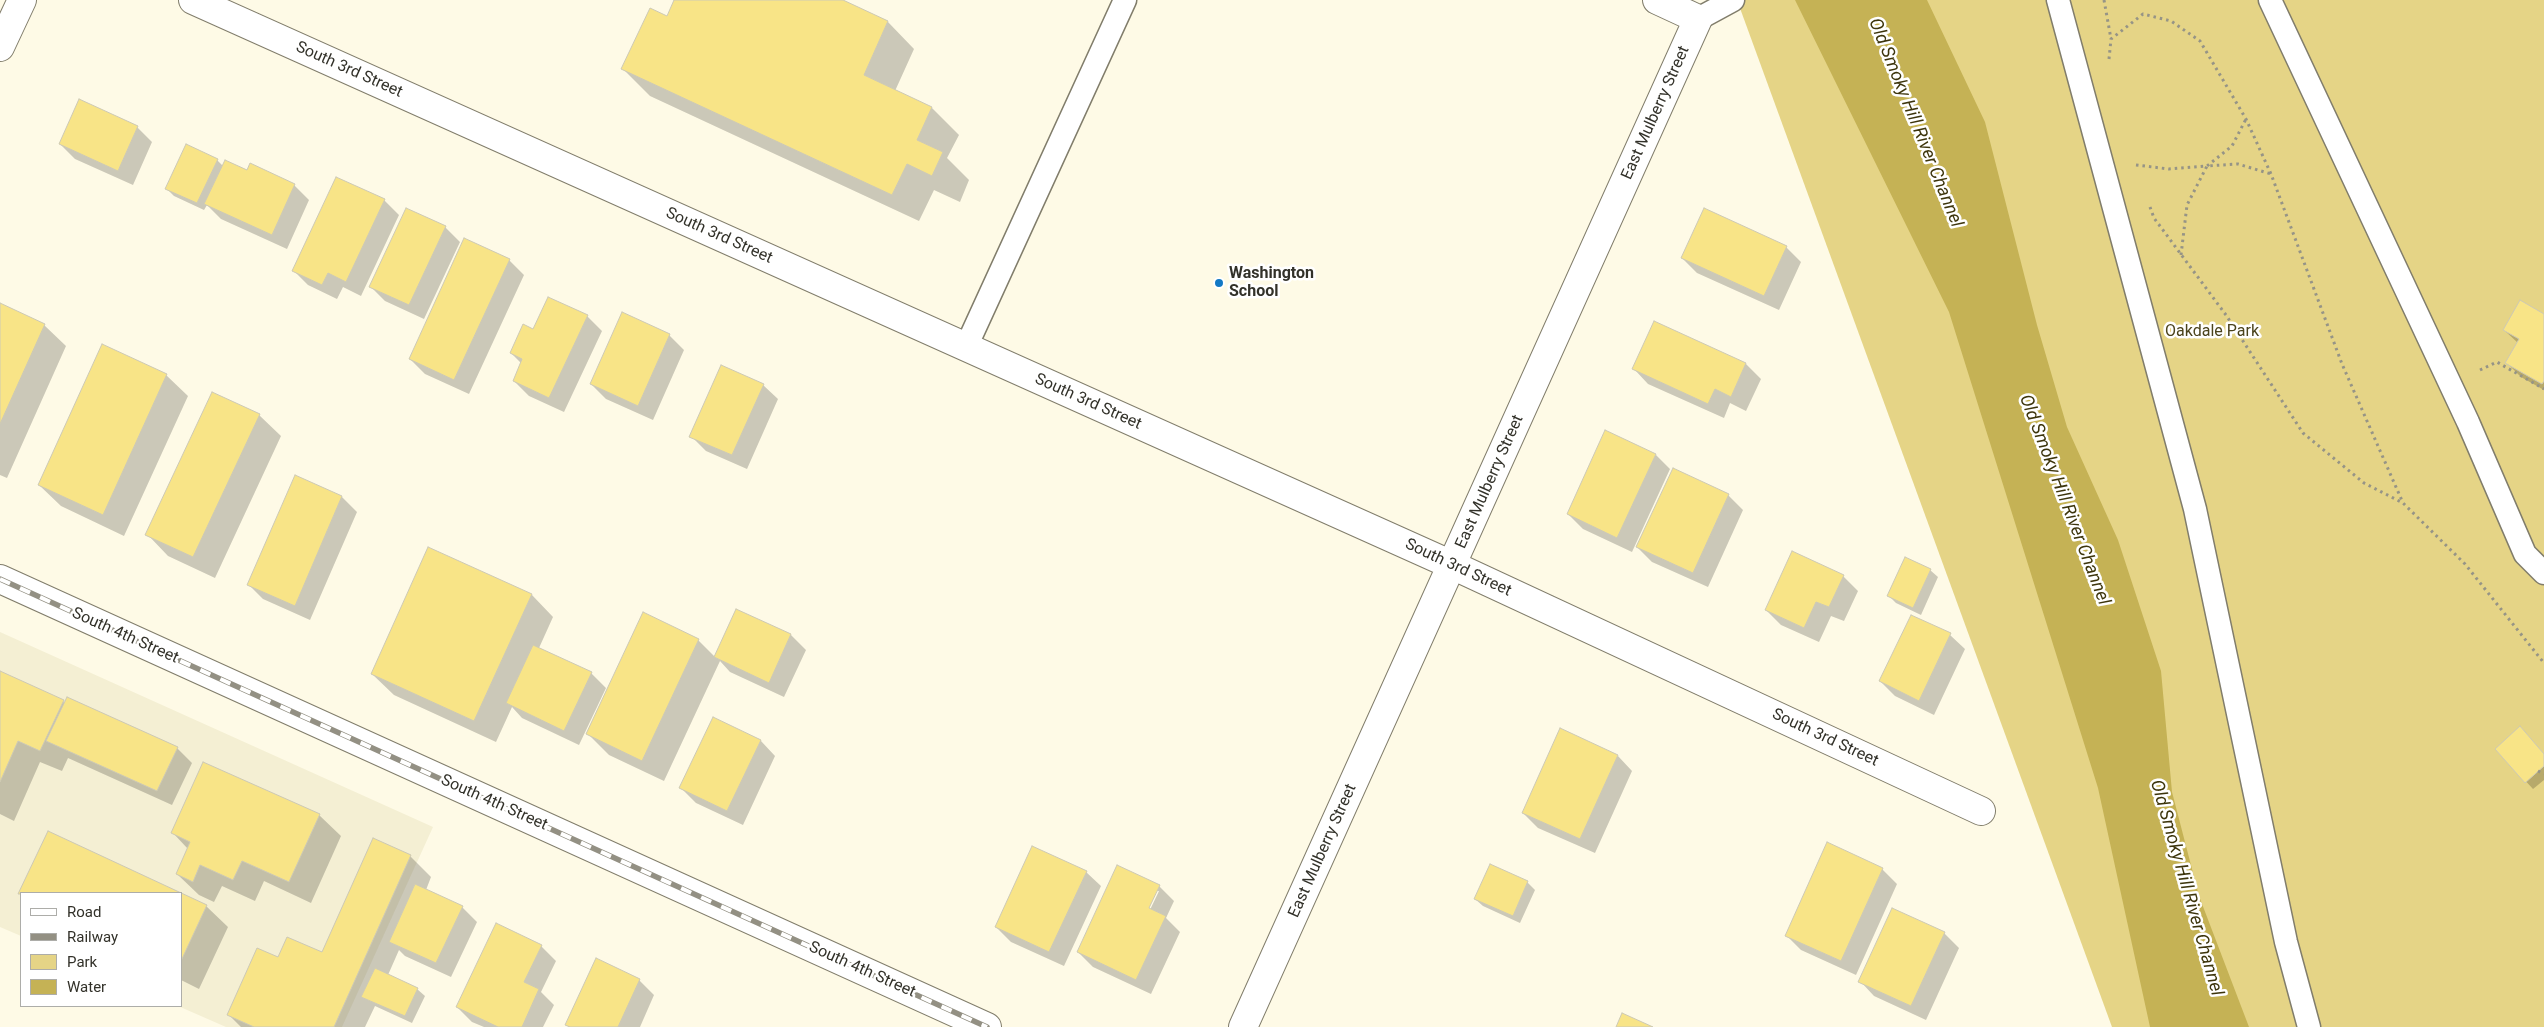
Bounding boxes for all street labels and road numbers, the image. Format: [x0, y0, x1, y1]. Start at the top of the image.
street label: South 3rd Street [293, 38, 405, 102]
street label: East Mulberry Street [1618, 43, 1694, 183]
street label: South 3rd Street [663, 204, 775, 268]
street label: South 3rd Street [1032, 370, 1144, 434]
street label: East Mulberry Street [1452, 412, 1528, 552]
street label: South 3rd Street [1402, 535, 1514, 601]
street label: South 4th Street [69, 604, 181, 668]
street label: South 3rd Street [1769, 705, 1881, 771]
street label: South 4th Street [438, 771, 550, 835]
street label: East Mulberry Street [1285, 781, 1361, 921]
street label: South 4th Street [806, 938, 918, 1002]

